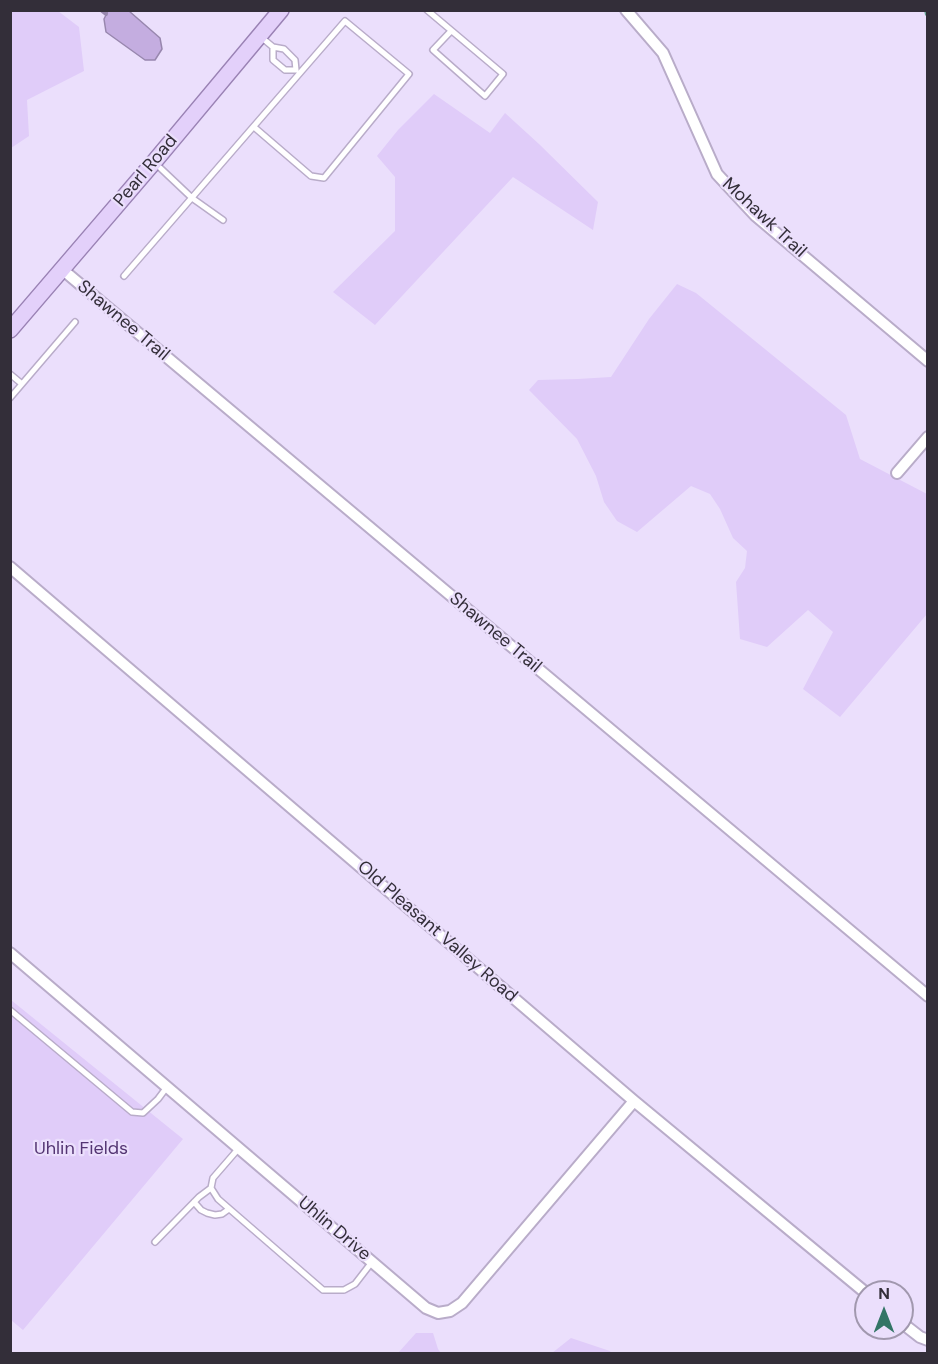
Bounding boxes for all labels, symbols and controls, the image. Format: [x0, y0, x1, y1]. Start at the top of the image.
street label: Pearl Road [110, 131, 182, 211]
street label: Mohawk Trail [717, 174, 811, 262]
street label: Shawnee Trail [73, 276, 173, 366]
street label: Shawnee Trail [445, 588, 545, 678]
street label: Old Pleasant Valley Road [353, 857, 521, 1007]
park label: Uhlin Fields [34, 1138, 128, 1160]
street label: Uhlin Drive [293, 1192, 375, 1266]
north arrow [854, 1280, 914, 1340]
text: N [878, 1283, 890, 1304]

